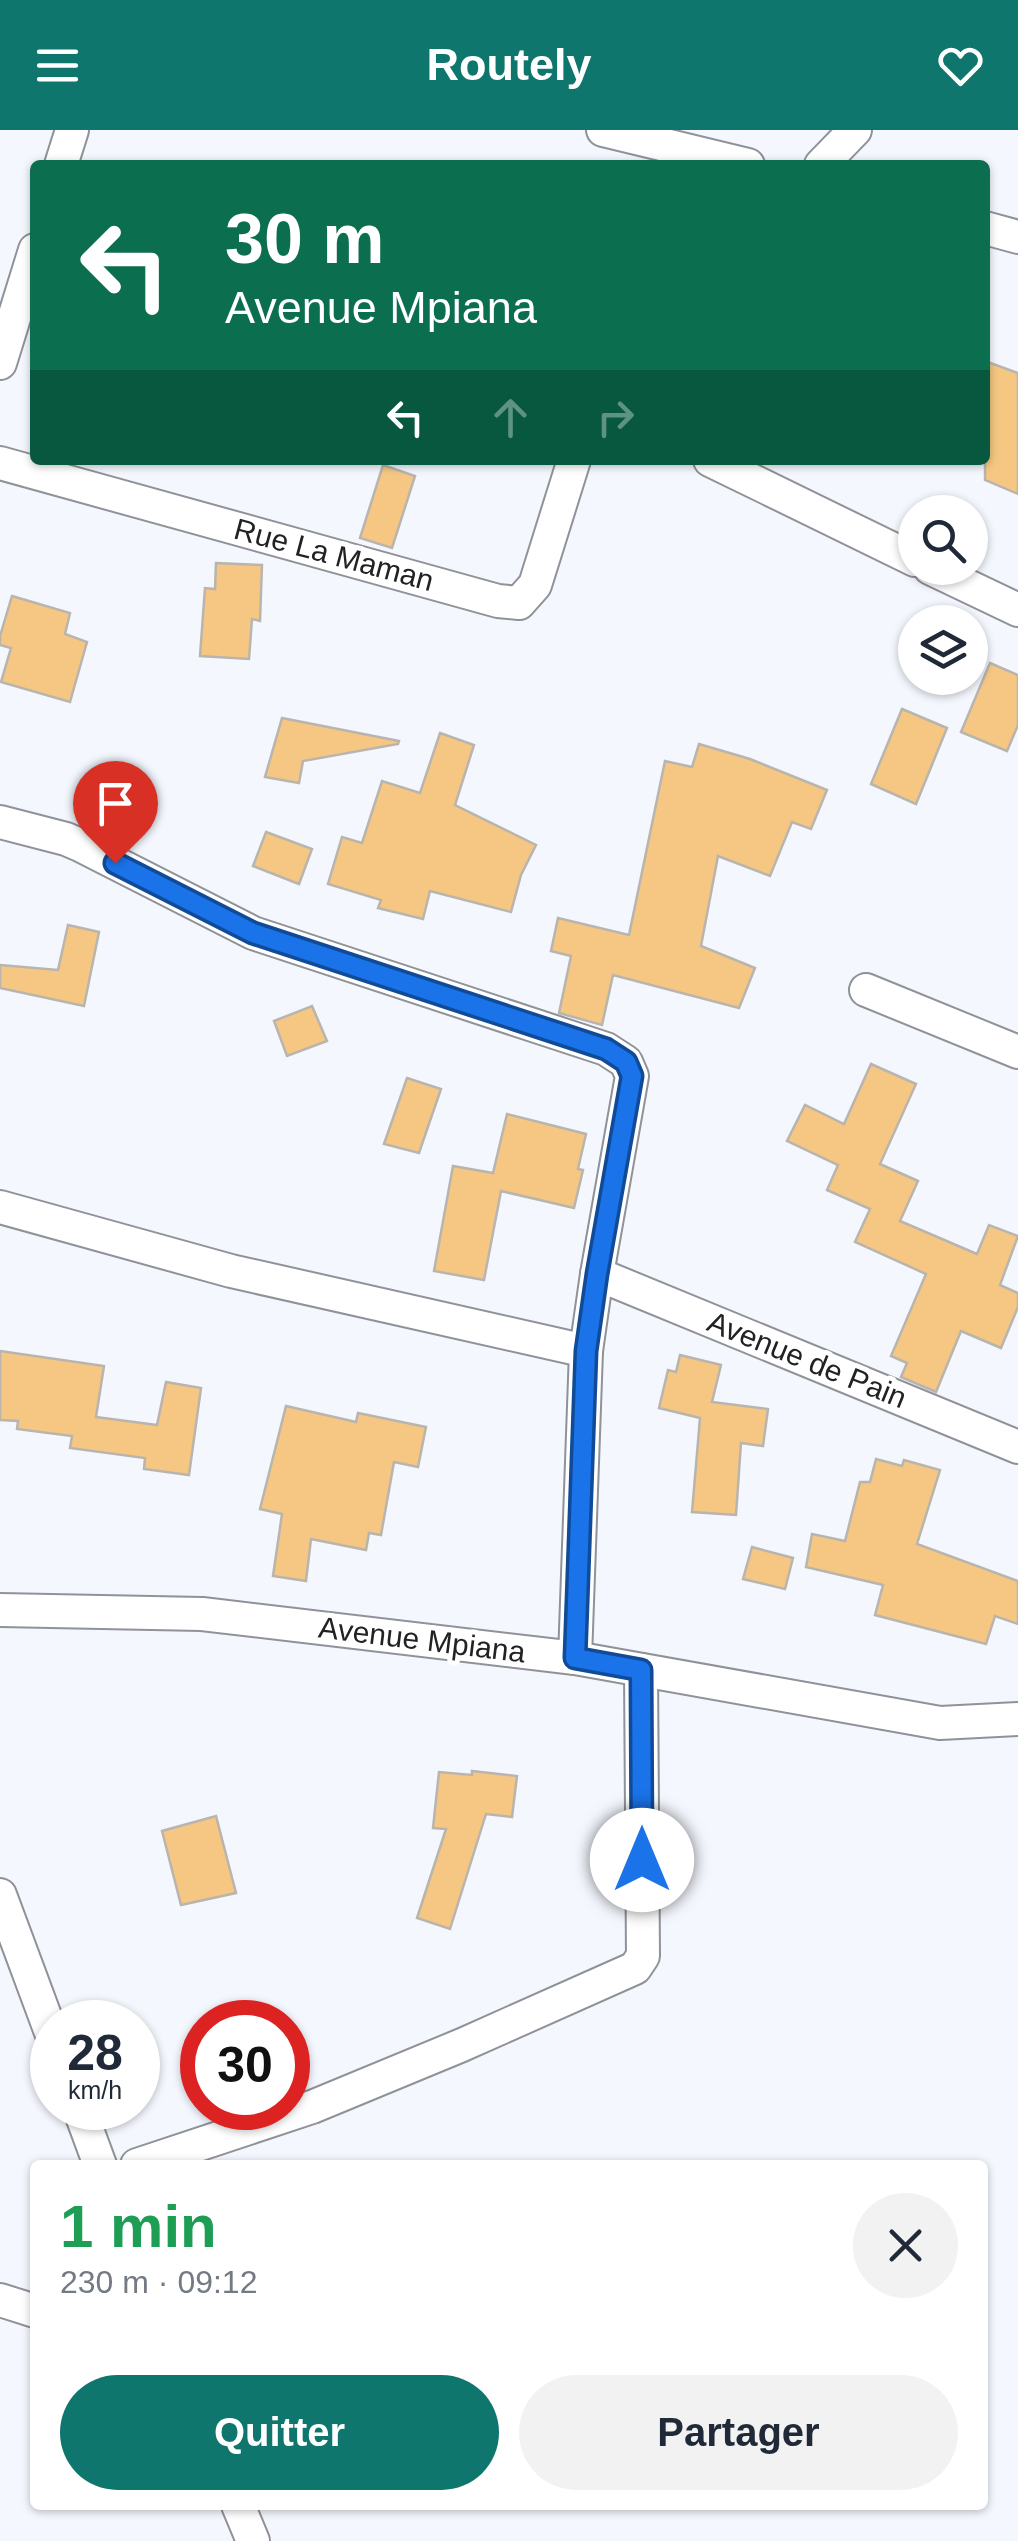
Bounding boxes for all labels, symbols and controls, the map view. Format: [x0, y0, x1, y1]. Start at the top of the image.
icon: menu [30, 38, 85, 93]
icon: heart [933, 38, 988, 93]
text: Routely [426, 39, 592, 90]
icon: left [60, 200, 190, 330]
text: 30 m [225, 200, 385, 278]
text: Avenue Mpiana [225, 282, 537, 333]
icon: left [378, 390, 433, 445]
icon: ahead [483, 390, 538, 445]
icon: right [588, 390, 643, 445]
map controls [898, 495, 988, 695]
button: search [898, 495, 988, 585]
street label: Rue La Maman [231, 512, 437, 597]
button: layers [898, 605, 988, 695]
pin [73, 761, 158, 864]
icon: arrive [88, 776, 143, 831]
street label: Avenue de Pain [703, 1305, 911, 1414]
street label: Avenue Mpiana [317, 1610, 528, 1669]
position arrow [590, 1808, 694, 1912]
speed limit sign: 30 [180, 2000, 310, 2130]
text: 28 [67, 2025, 123, 2081]
text: km/h [68, 2076, 122, 2104]
text: 1 min [60, 2193, 217, 2260]
button: close [853, 2193, 958, 2298]
text: 230 m · 09:12 [60, 2264, 257, 2300]
button: Quitter [60, 2375, 499, 2490]
button: Partager [519, 2375, 958, 2490]

